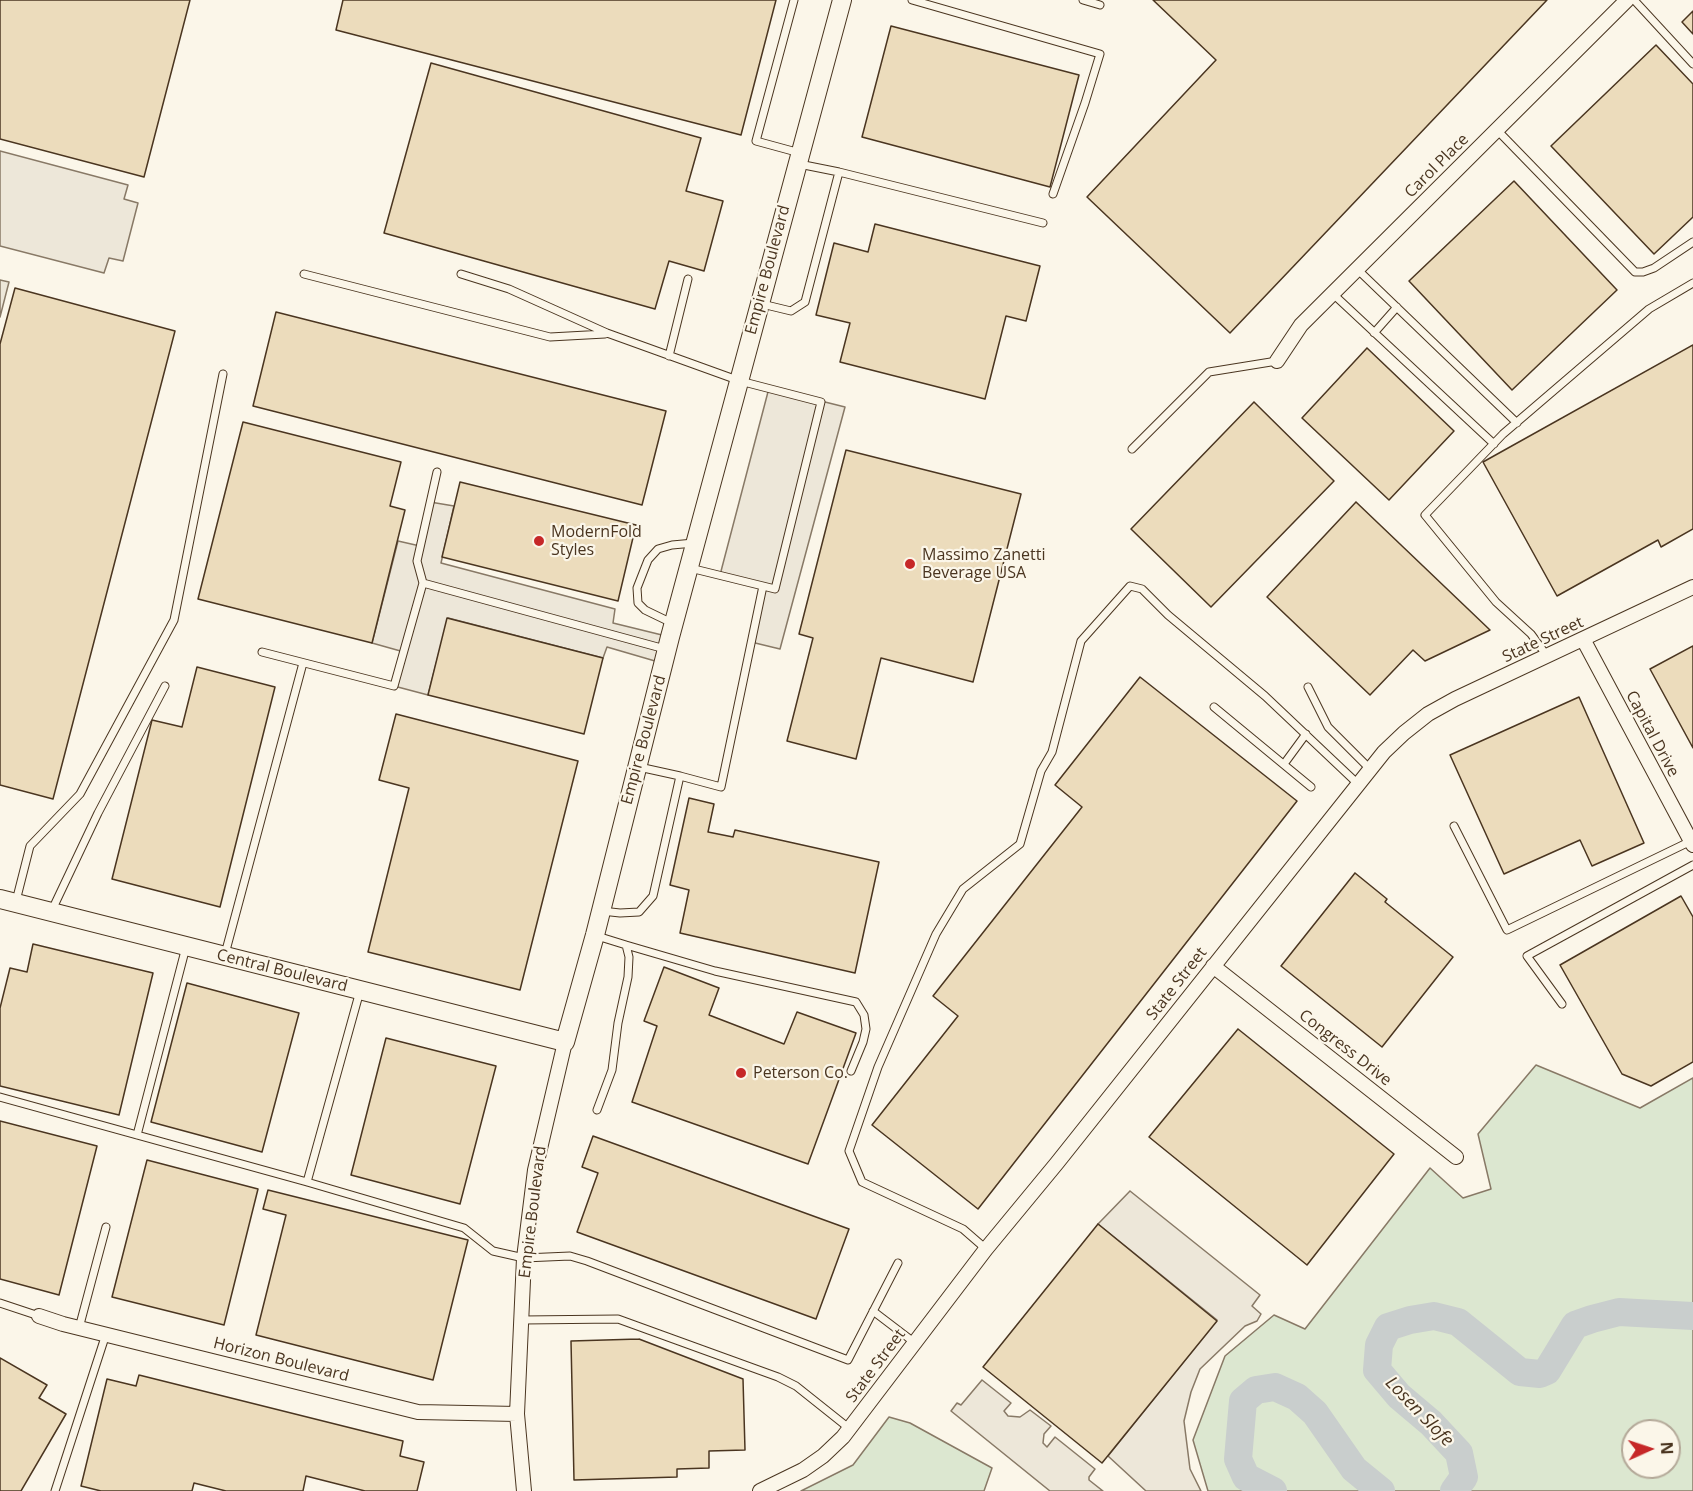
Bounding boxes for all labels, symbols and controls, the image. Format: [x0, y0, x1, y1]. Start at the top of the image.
street label: Carol Place [1401, 130, 1473, 202]
street label: Empire Boulevard [741, 203, 795, 337]
place label: ModernFold Styles [551, 522, 642, 560]
marker: ModernFold Styles [532, 534, 546, 548]
place label: Massimo Zanetti Beverage USA [922, 545, 1045, 583]
marker: Massimo Zanetti Beverage USA [903, 557, 917, 571]
street label: State Street [1500, 613, 1586, 667]
street label: Empire Boulevard [617, 673, 671, 807]
street label: Capital Drive [1621, 688, 1683, 780]
street label: State Street [1143, 944, 1211, 1024]
street label: Central Boulevard [215, 945, 349, 997]
street label: Congress Drive [1295, 1006, 1395, 1090]
place label: Peterson Co. [753, 1063, 848, 1083]
marker: Peterson Co. [734, 1066, 748, 1080]
street label: Empire Boulevard [515, 1145, 551, 1279]
street label: State Street [842, 1326, 910, 1406]
street label: Horizon Boulevard [211, 1334, 351, 1386]
water label: Losen Slofe [1380, 1373, 1458, 1451]
north arrow [1621, 1419, 1681, 1479]
text: N [1656, 1441, 1678, 1455]

